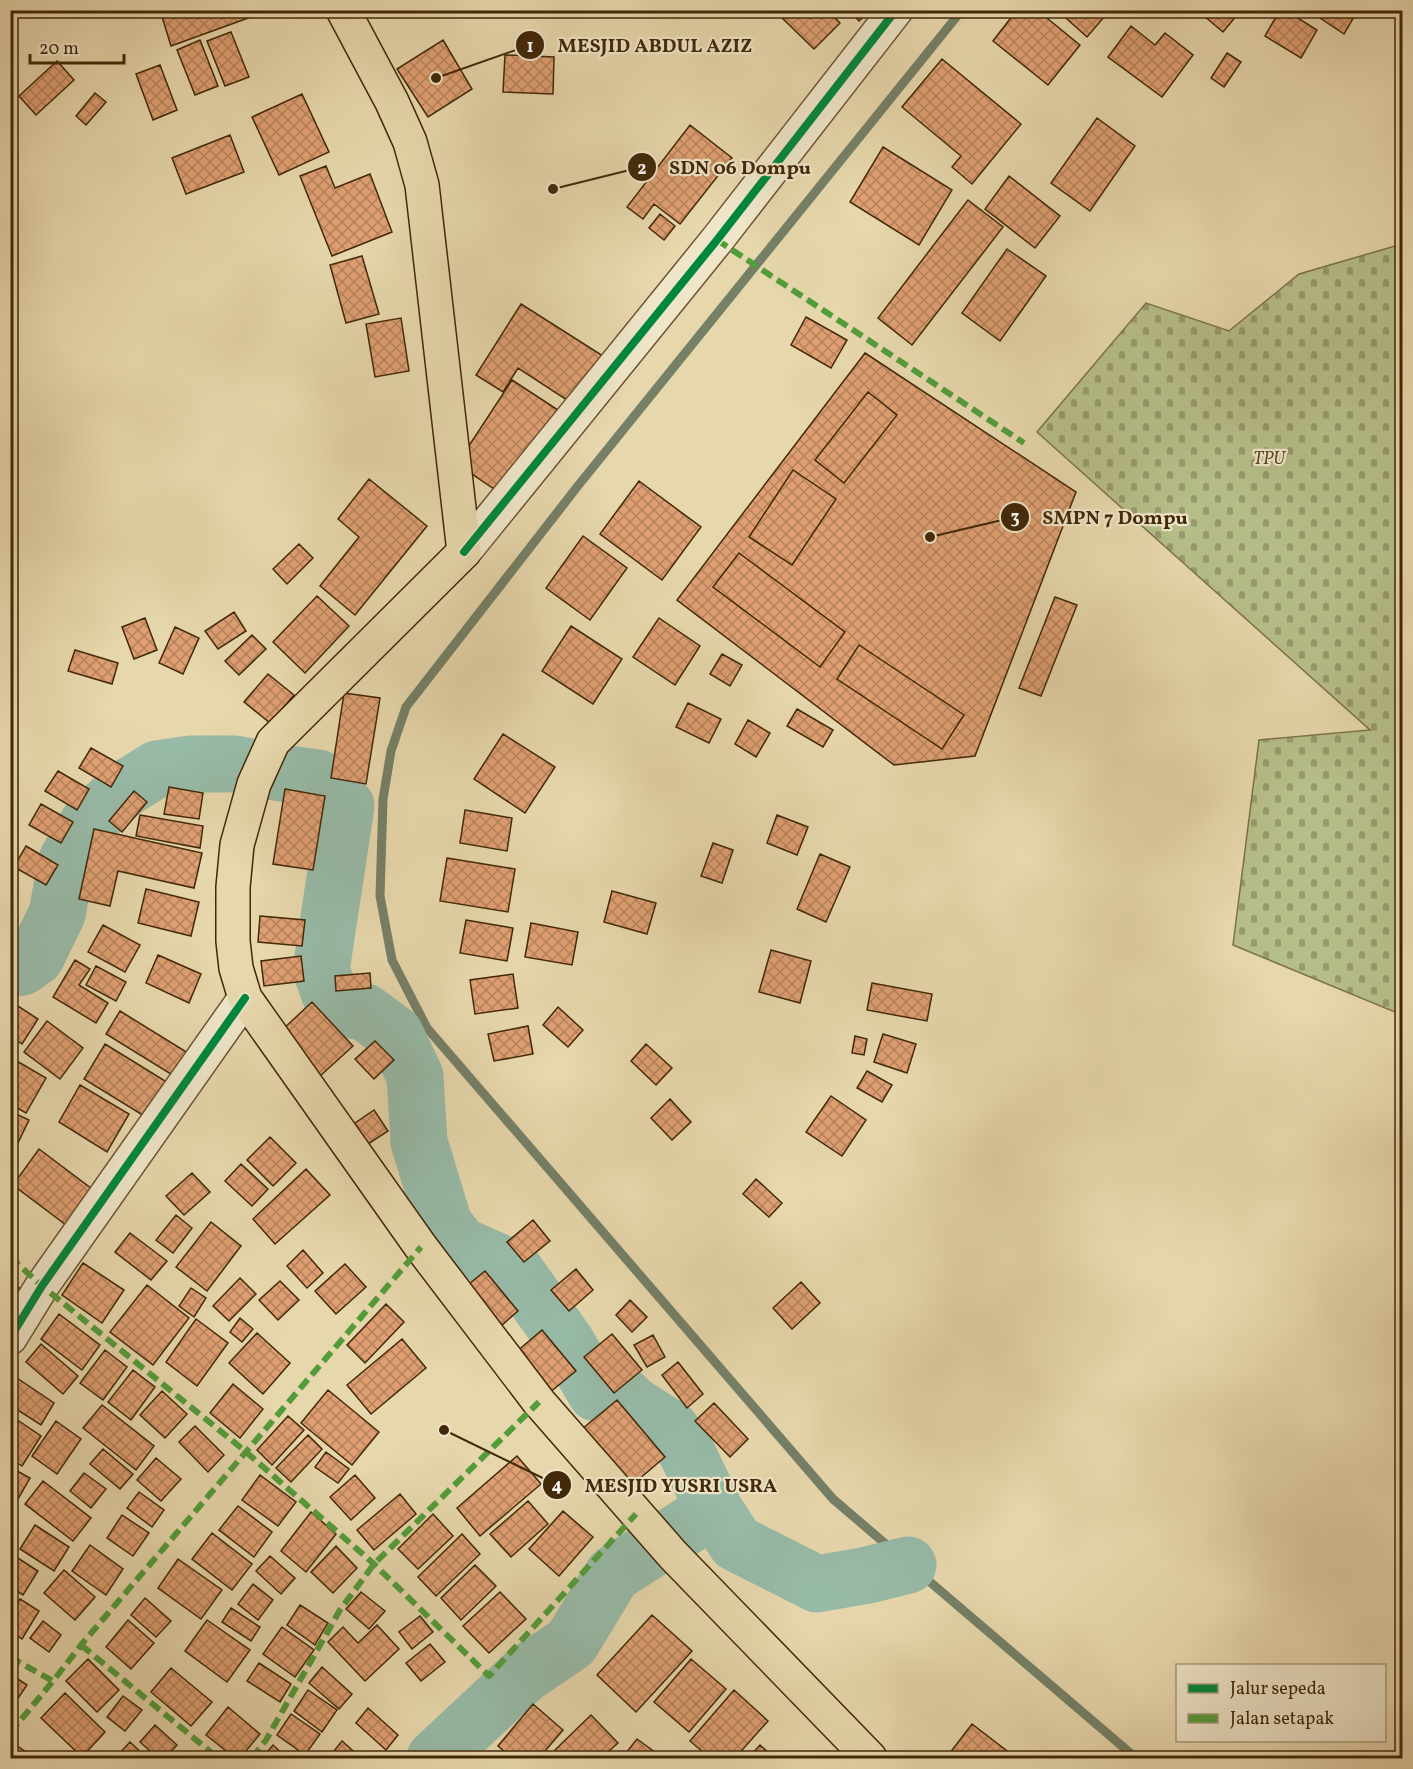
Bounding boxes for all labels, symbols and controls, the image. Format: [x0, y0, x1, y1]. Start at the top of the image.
callout: MESJID ABDUL AZIZ [515, 26, 764, 64]
scale bar [30, 27, 124, 65]
text: MESJID ABDUL AZIZ [558, 33, 752, 61]
text: 1 [526, 35, 534, 60]
text: 20 m [39, 37, 79, 62]
callout: SDN 06 Dompu [627, 148, 823, 186]
text: SDN 06 Dompu [669, 155, 811, 183]
text: 2 [637, 157, 647, 182]
park label: TPU [1253, 447, 1286, 472]
callout: SMPN 7 Dompu [1000, 498, 1200, 536]
text: SMPN 7 Dompu [1042, 505, 1188, 533]
text: 3 [1010, 506, 1020, 531]
callout: MESJID YUSRI USRA [542, 1466, 789, 1504]
text: MESJID YUSRI USRA [585, 1473, 777, 1501]
text: 4 [552, 1474, 563, 1499]
legend [1176, 1664, 1386, 1742]
text: Jalur sepeda [1230, 1677, 1326, 1702]
text: Jalan setapak [1230, 1707, 1334, 1732]

